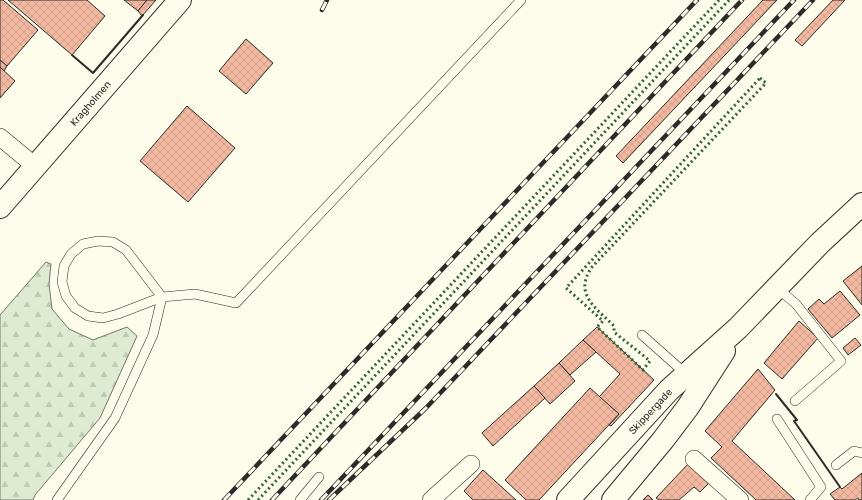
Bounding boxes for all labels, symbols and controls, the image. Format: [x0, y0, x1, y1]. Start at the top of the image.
street label: Kragholmen [68, 79, 114, 129]
street label: Skippergade [627, 386, 675, 437]

